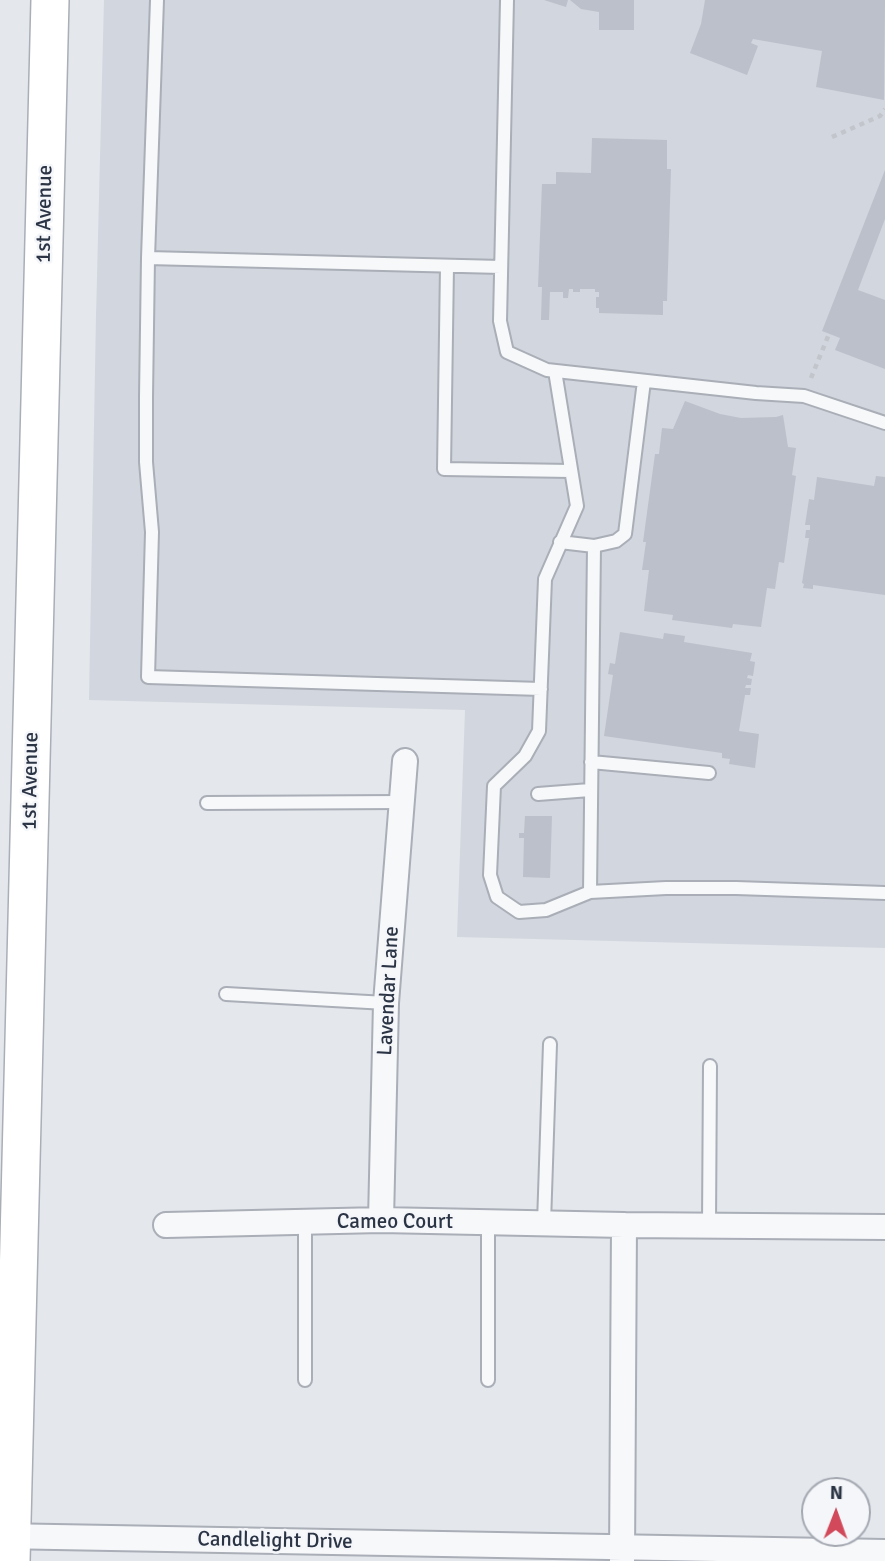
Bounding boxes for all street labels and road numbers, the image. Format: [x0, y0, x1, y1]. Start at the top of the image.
street label: 1st Avenue [32, 165, 58, 263]
street label: 1st Avenue [18, 732, 44, 830]
street label: Lavendar Lane [373, 926, 405, 1056]
street label: Cameo Court [337, 1209, 453, 1235]
street label: Candlelight Drive [197, 1527, 353, 1555]

